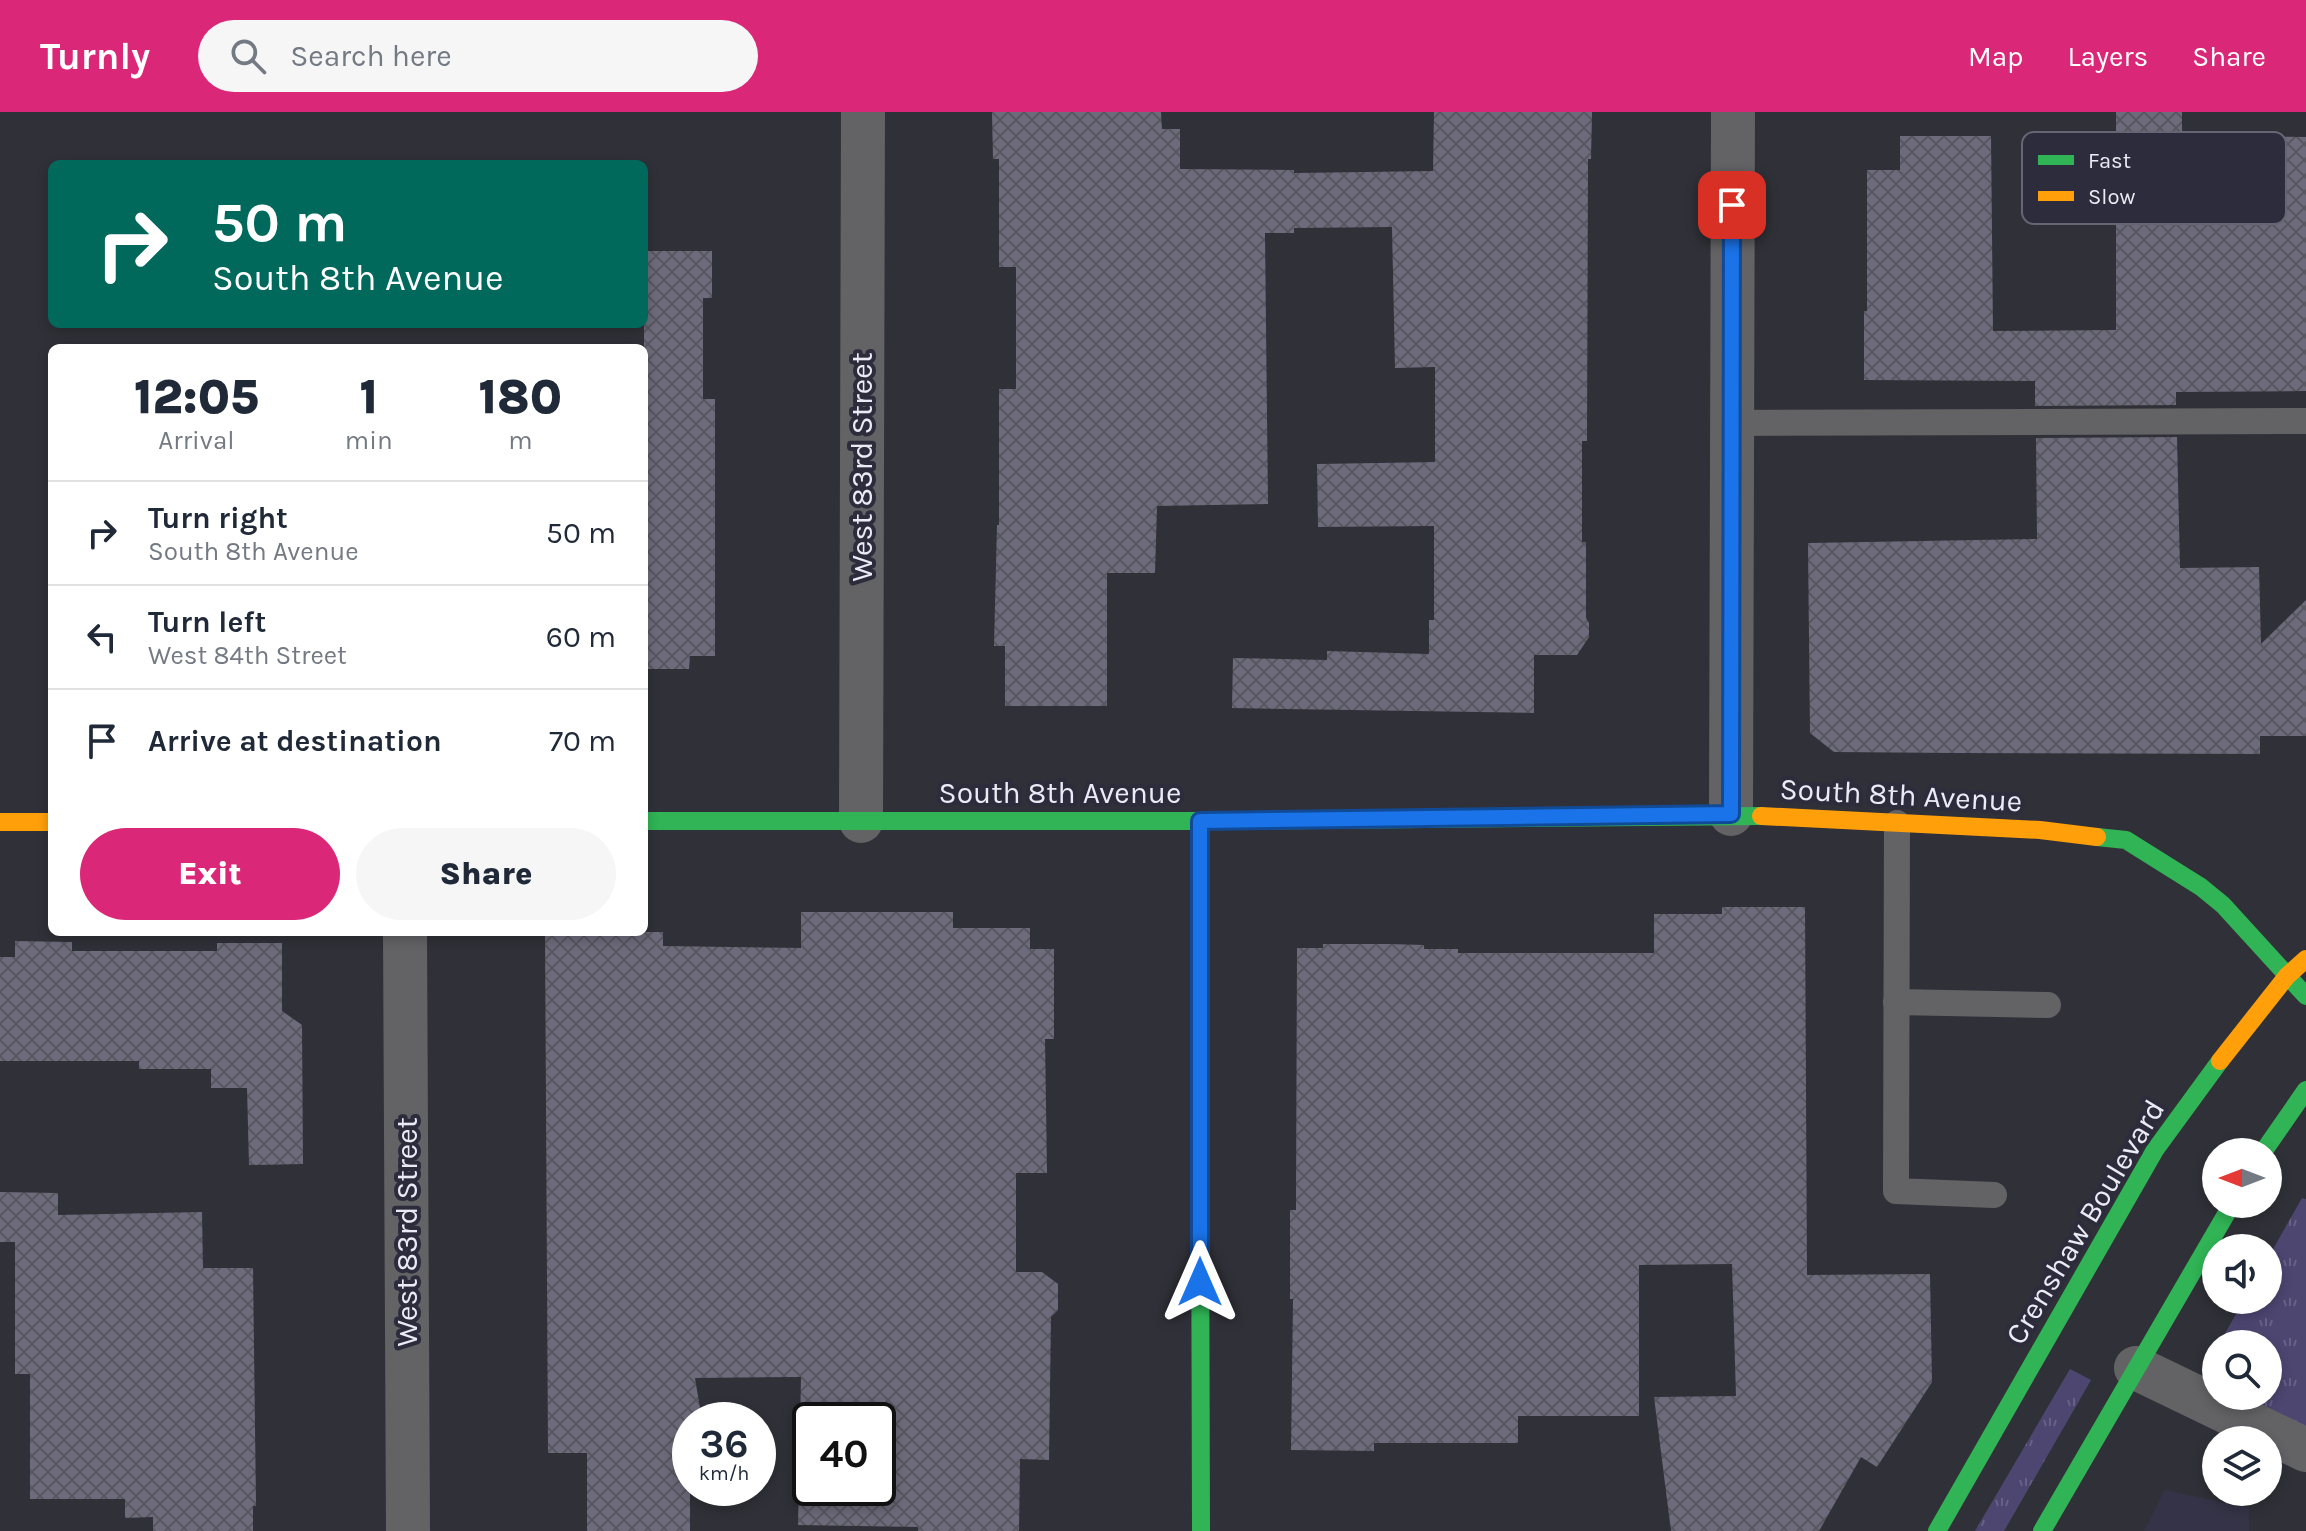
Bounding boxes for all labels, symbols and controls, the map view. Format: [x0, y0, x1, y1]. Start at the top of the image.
search box [198, 20, 758, 92]
text: Turnly [40, 34, 150, 79]
icon: search [226, 34, 270, 78]
text: Search here [290, 38, 452, 74]
text: Map [1968, 40, 2023, 73]
text: Layers [2067, 40, 2148, 73]
text: Share [2192, 40, 2266, 73]
legend [2022, 132, 2286, 224]
text: Fast [2088, 148, 2131, 174]
pin [1698, 171, 1766, 239]
icon: arrive [1710, 183, 1754, 227]
text: Slow [2088, 184, 2135, 210]
text: 50 m [212, 190, 347, 255]
icon: right [80, 192, 184, 296]
text: South 8th Avenue [212, 257, 503, 299]
street label: West 83rd Street [844, 352, 880, 582]
text: 12:05 [134, 369, 259, 425]
text: 1 [359, 369, 378, 425]
text: 180 [479, 369, 562, 425]
text: Arrival [158, 425, 234, 456]
text: min [345, 425, 393, 456]
text: m [508, 425, 532, 456]
text: Turn right [148, 500, 288, 536]
icon: right [80, 511, 124, 555]
text: 50 m [546, 515, 616, 551]
text: South 8th Avenue [148, 536, 359, 567]
text: Turn left [148, 604, 266, 640]
icon: left [80, 615, 124, 659]
text: 60 m [546, 619, 616, 655]
text: West 84th Street [148, 640, 347, 671]
icon: arrive [80, 719, 124, 763]
text: Arrive at destination [148, 723, 442, 759]
text: 70 m [549, 723, 616, 759]
street label: South 8th Avenue [1779, 771, 2023, 819]
street label: South 8th Avenue [939, 775, 1181, 811]
button: Exit [80, 828, 340, 920]
button: Share [356, 828, 616, 920]
street label: Crenshaw Boulevard [1998, 1093, 2172, 1351]
street label: West 83rd Street [389, 1117, 425, 1347]
north arrow [2202, 1138, 2282, 1218]
map controls [2202, 1138, 2282, 1506]
button: sound [2202, 1234, 2282, 1314]
position arrow [1158, 1240, 1242, 1324]
button: search [2202, 1330, 2282, 1410]
speed limit sign: 40 [792, 1402, 896, 1506]
text: 36 [699, 1420, 749, 1467]
button: layers [2202, 1426, 2282, 1506]
text: km/h [699, 1462, 749, 1485]

